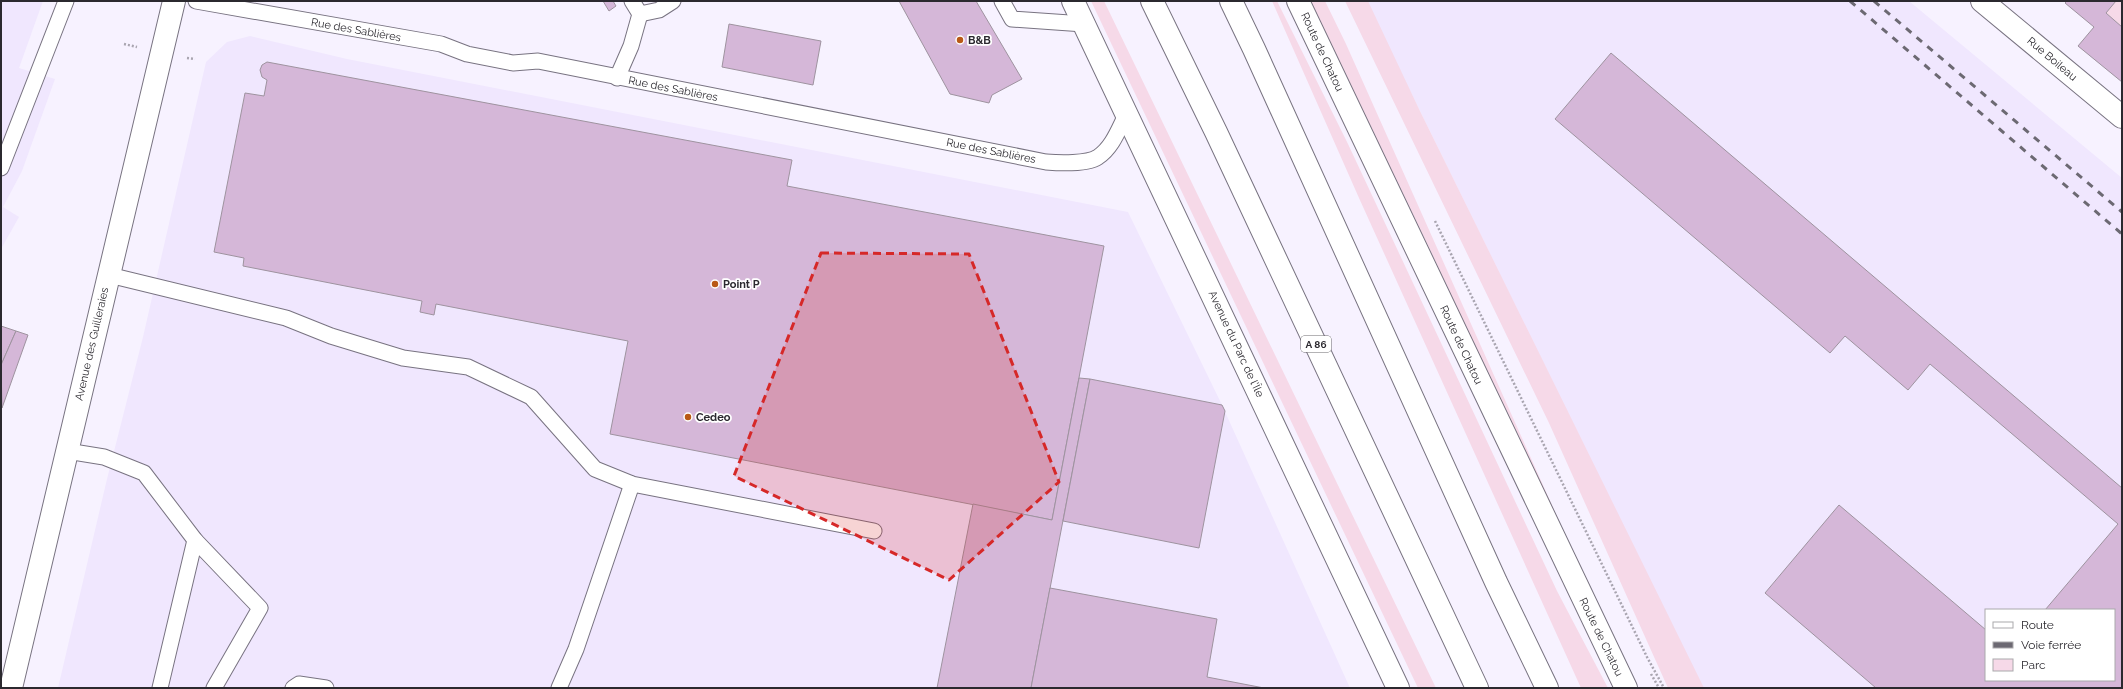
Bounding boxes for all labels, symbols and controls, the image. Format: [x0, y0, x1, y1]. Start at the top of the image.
street label: Route de Chatou [1298, 10, 1346, 94]
street label: Rue des Sablières [310, 16, 402, 44]
place label: B&B [968, 34, 991, 47]
street label: Rue Boileau [2024, 34, 2080, 84]
marker: B&B [955, 35, 965, 45]
street label: Rue des Sablières [627, 74, 719, 104]
street label: Rue des Sablières [945, 136, 1037, 166]
place label: Point P [723, 278, 760, 291]
marker: Point P [710, 279, 720, 289]
street label: Avenue des Guilleraies [73, 286, 111, 402]
street label: Avenue du Parc de l'Île [1206, 288, 1268, 400]
street label: Route de Chatou [1437, 303, 1485, 387]
road number: A 86 [1301, 336, 1331, 352]
place label: Cedeo [696, 411, 731, 424]
marker: Cedeo [683, 412, 693, 422]
street label: Route de Chatou [1576, 596, 1626, 678]
legend [1985, 609, 2115, 681]
text: Route [2021, 618, 2054, 632]
text: Voie ferrée [2021, 638, 2081, 652]
text: Parc [2021, 658, 2046, 672]

